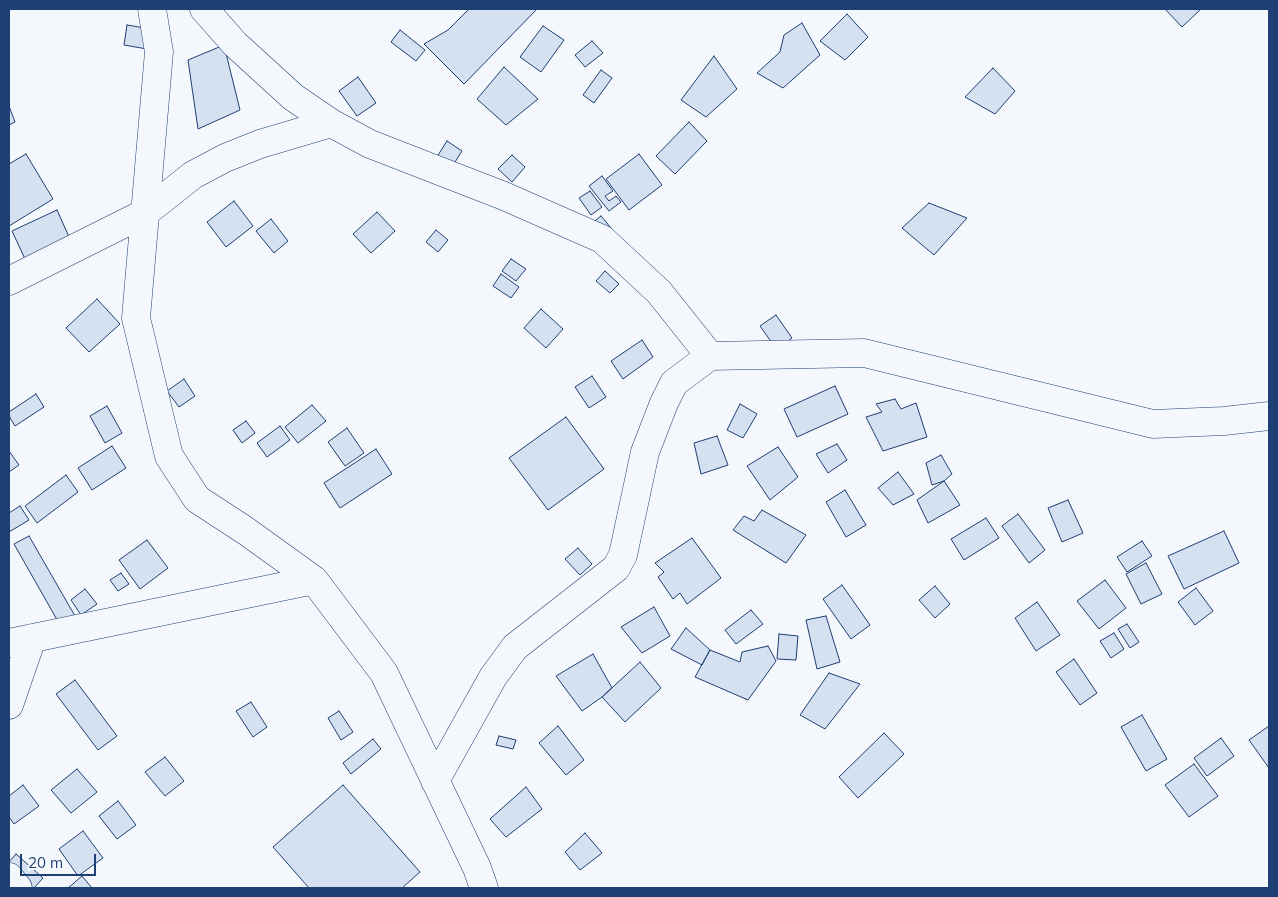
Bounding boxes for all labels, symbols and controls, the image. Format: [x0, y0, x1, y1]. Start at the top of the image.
scale bar [22, 844, 99, 876]
text: 20 m [28, 853, 63, 872]

